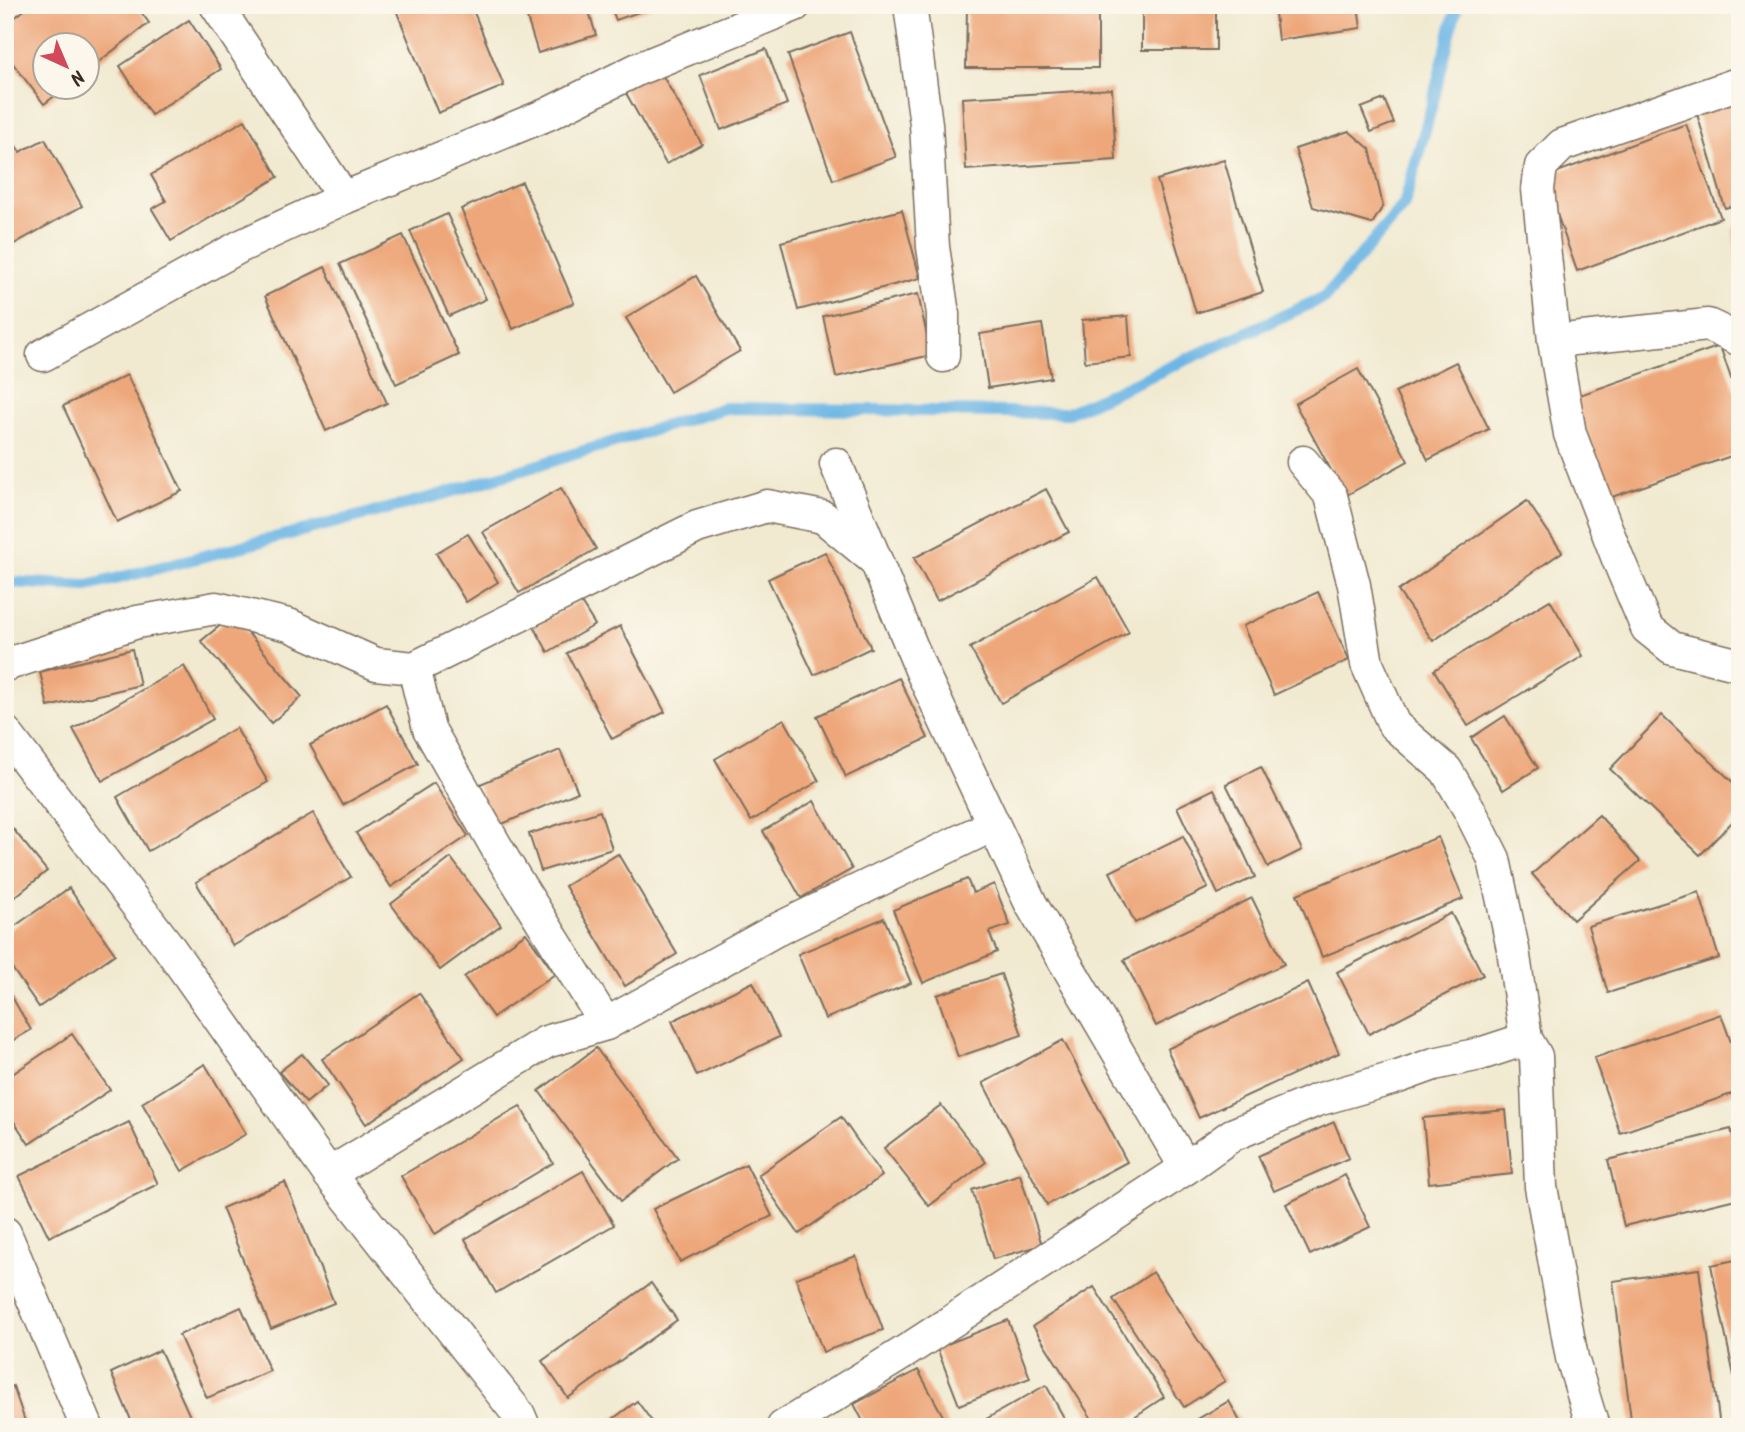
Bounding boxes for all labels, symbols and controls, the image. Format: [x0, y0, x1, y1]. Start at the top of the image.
north arrow [32, 32, 102, 102]
text: N [62, 62, 91, 92]

